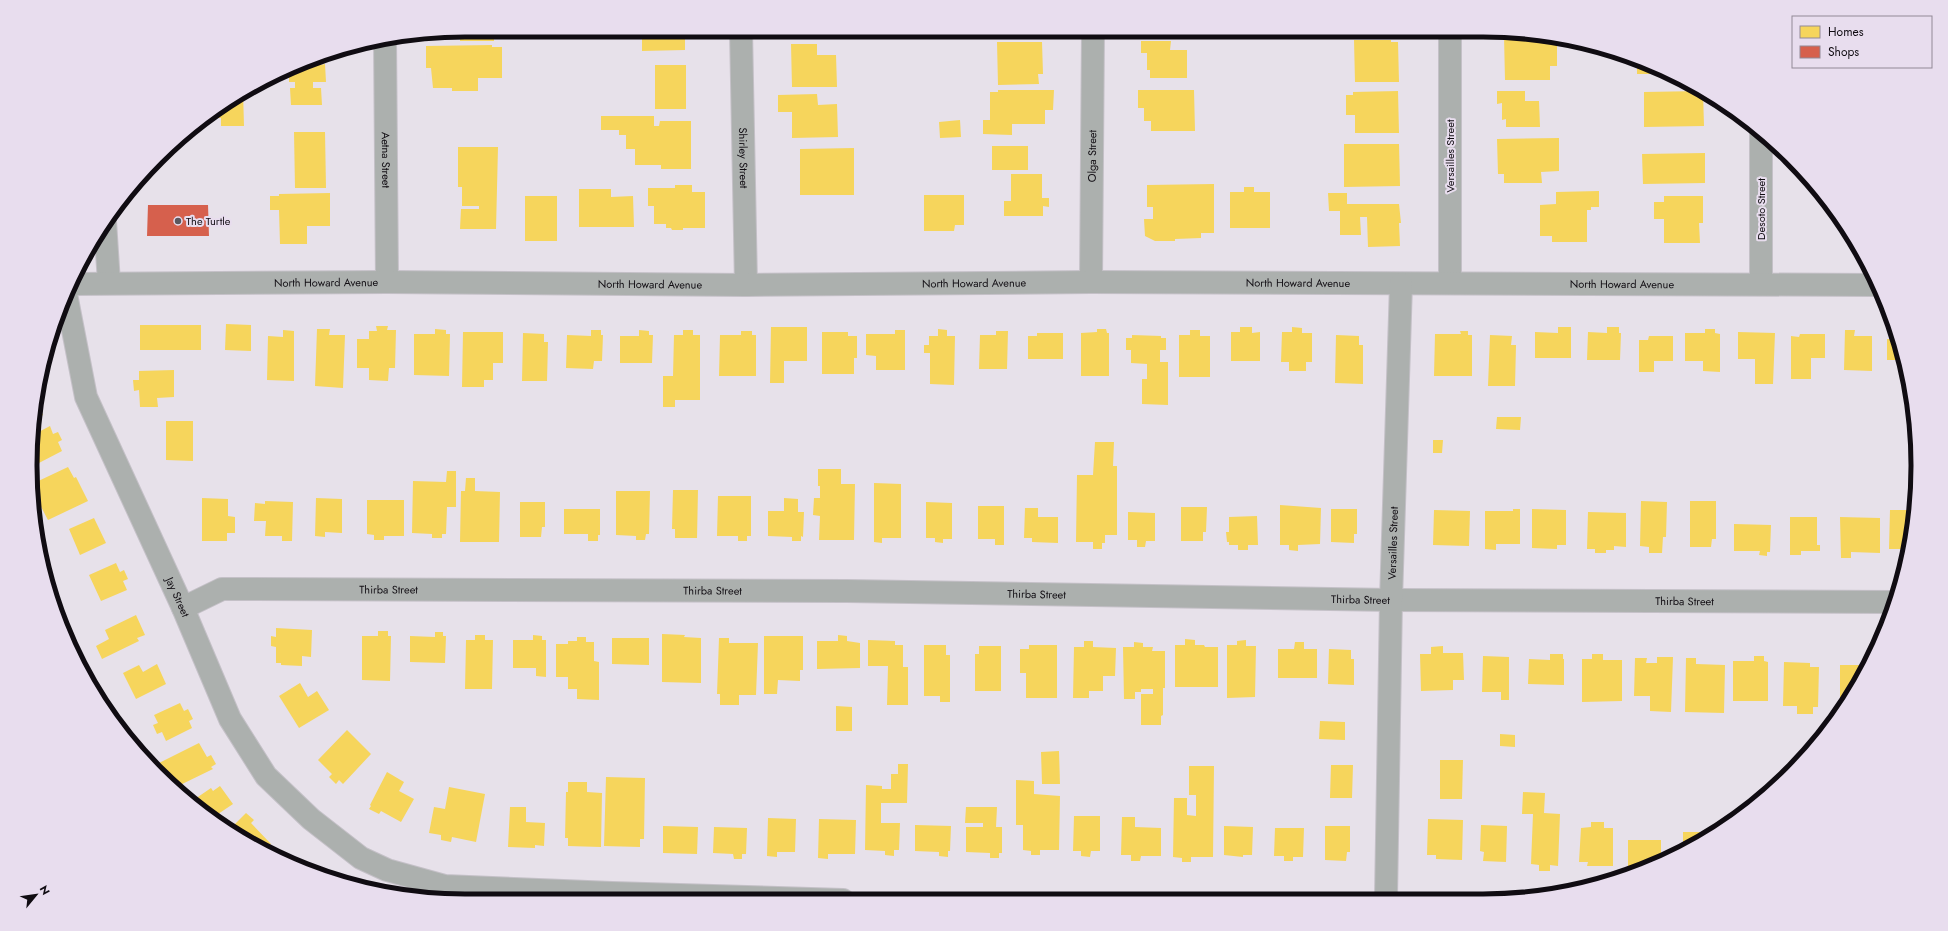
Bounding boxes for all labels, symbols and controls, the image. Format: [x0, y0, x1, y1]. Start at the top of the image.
legend [1792, 16, 1932, 68]
text: Homes [1828, 23, 1864, 41]
text: Shops [1828, 43, 1859, 61]
street label: Versailles Street [1442, 119, 1458, 193]
street label: Shirley Street [735, 127, 752, 189]
street label: Olga Street [1084, 129, 1100, 182]
street label: Aetna Street [378, 132, 394, 189]
street label: Desoto Street [1753, 178, 1769, 240]
place label: The Turtle [186, 213, 231, 229]
marker: The Turtle [173, 216, 183, 226]
street label: North Howard Avenue [274, 274, 378, 291]
street label: North Howard Avenue [922, 275, 1026, 291]
street label: North Howard Avenue [1246, 275, 1350, 291]
street label: North Howard Avenue [598, 276, 703, 293]
street label: North Howard Avenue [1570, 276, 1674, 292]
street label: Versailles Street [1384, 506, 1402, 580]
street label: Jay Street [161, 573, 194, 620]
street label: Thirba Street [359, 581, 418, 598]
street label: Thirba Street [683, 582, 742, 599]
street label: Thirba Street [1007, 586, 1066, 603]
street label: Thirba Street [1331, 591, 1390, 608]
street label: Thirba Street [1655, 593, 1714, 609]
north arrow [16, 875, 56, 915]
text: N [36, 882, 54, 898]

